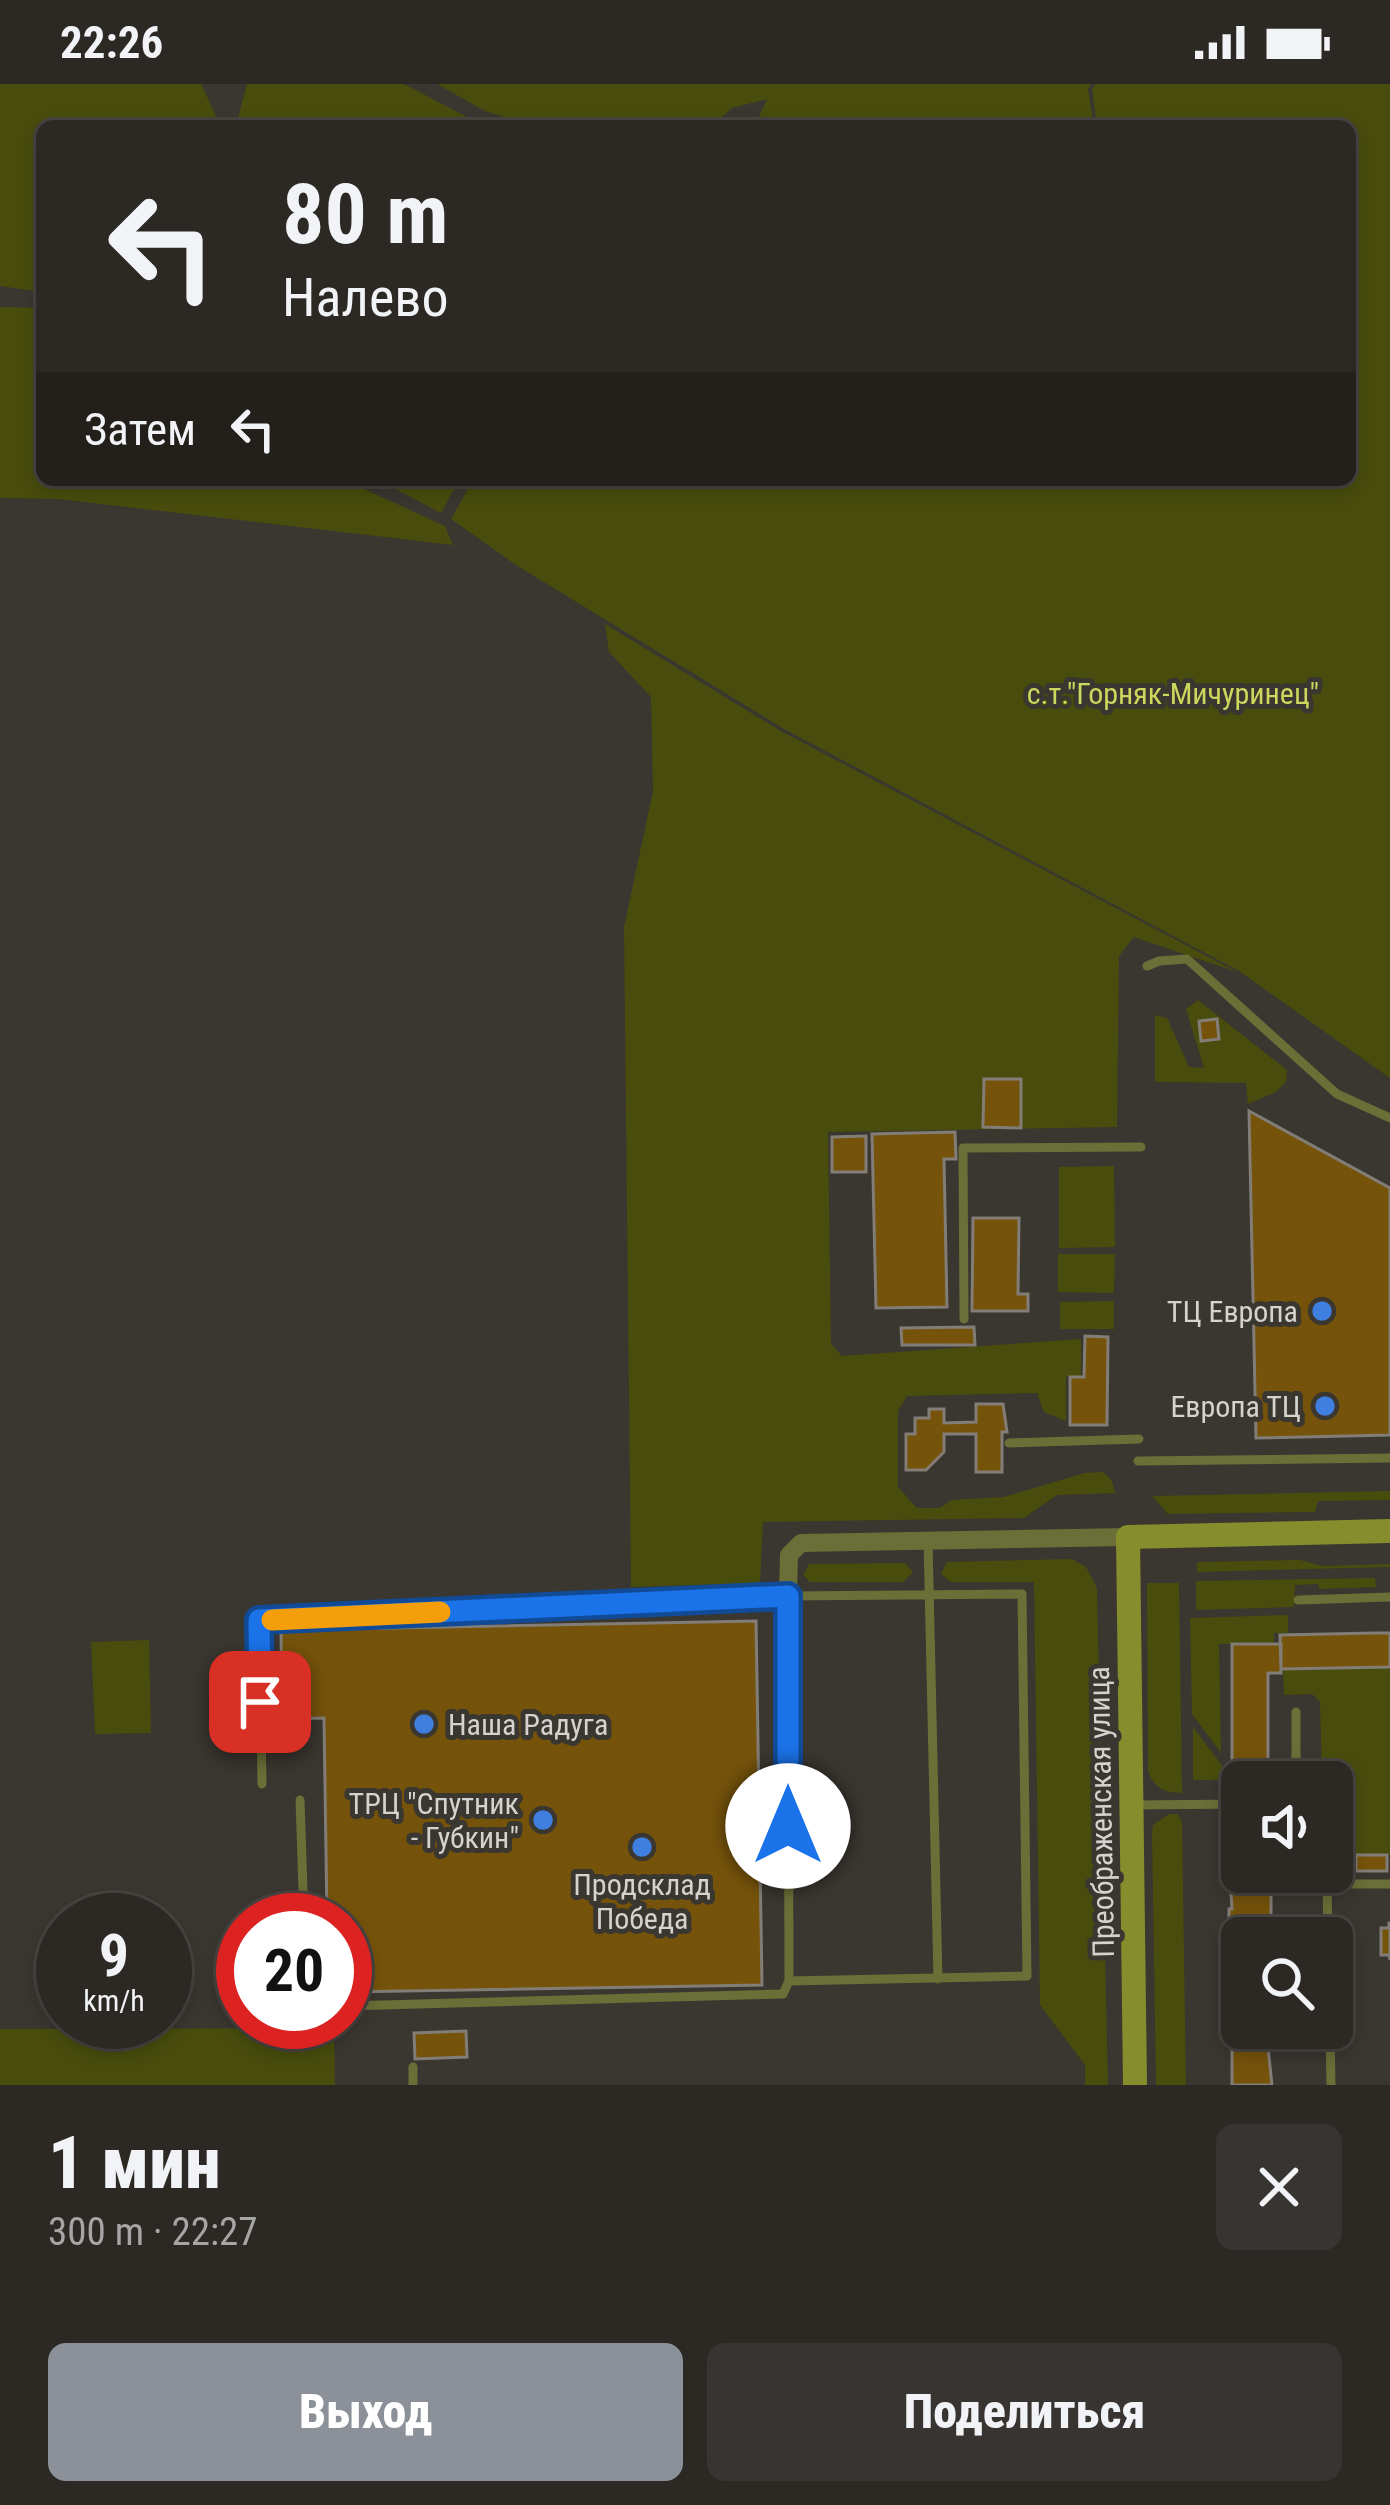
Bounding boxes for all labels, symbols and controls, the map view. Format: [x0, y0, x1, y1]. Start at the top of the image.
text: 22:26 [60, 16, 163, 69]
text: 80 m [282, 165, 449, 264]
icon: left [84, 168, 240, 324]
text: Налево [282, 266, 449, 329]
icon: left [220, 396, 286, 462]
text: Затем [84, 403, 196, 456]
park label: с.т."Горняк-Мичуринец" [1027, 676, 1319, 711]
place label: ТЦ Европа [1167, 1294, 1298, 1329]
marker: ТЦ Европа [1309, 1298, 1335, 1324]
place label: Европа ТЦ [1170, 1389, 1301, 1424]
marker: Европа ТЦ [1312, 1393, 1338, 1419]
pin [209, 1651, 311, 1753]
street label: Преображенская улица [1081, 1666, 1121, 1958]
icon: arrive [227, 1669, 293, 1735]
place label: Наша Радуга [448, 1707, 608, 1742]
marker: Наша Радуга [411, 1711, 437, 1737]
map controls [1221, 1761, 1353, 2049]
button: sound [1221, 1761, 1353, 1893]
position arrow [725, 1763, 851, 1889]
place label: ТРЦ "Спутник - Губкин" [349, 1786, 519, 1855]
marker: ТРЦ "Спутник - Губкин" [530, 1807, 556, 1833]
marker: Продсклад Победа [629, 1834, 655, 1860]
place label: Продсклад Победа [573, 1867, 711, 1936]
speed limit sign: 20 [216, 1893, 372, 2049]
button: search [1221, 1917, 1353, 2049]
text: 9 [99, 1920, 129, 1991]
text: km/h [83, 1983, 145, 2018]
text: 1 мин [48, 2121, 221, 2206]
button: close [1216, 2124, 1342, 2250]
text: 300 m · 22:27 [48, 2209, 258, 2255]
button: Выход [48, 2343, 683, 2481]
button: Поделиться [707, 2343, 1342, 2481]

